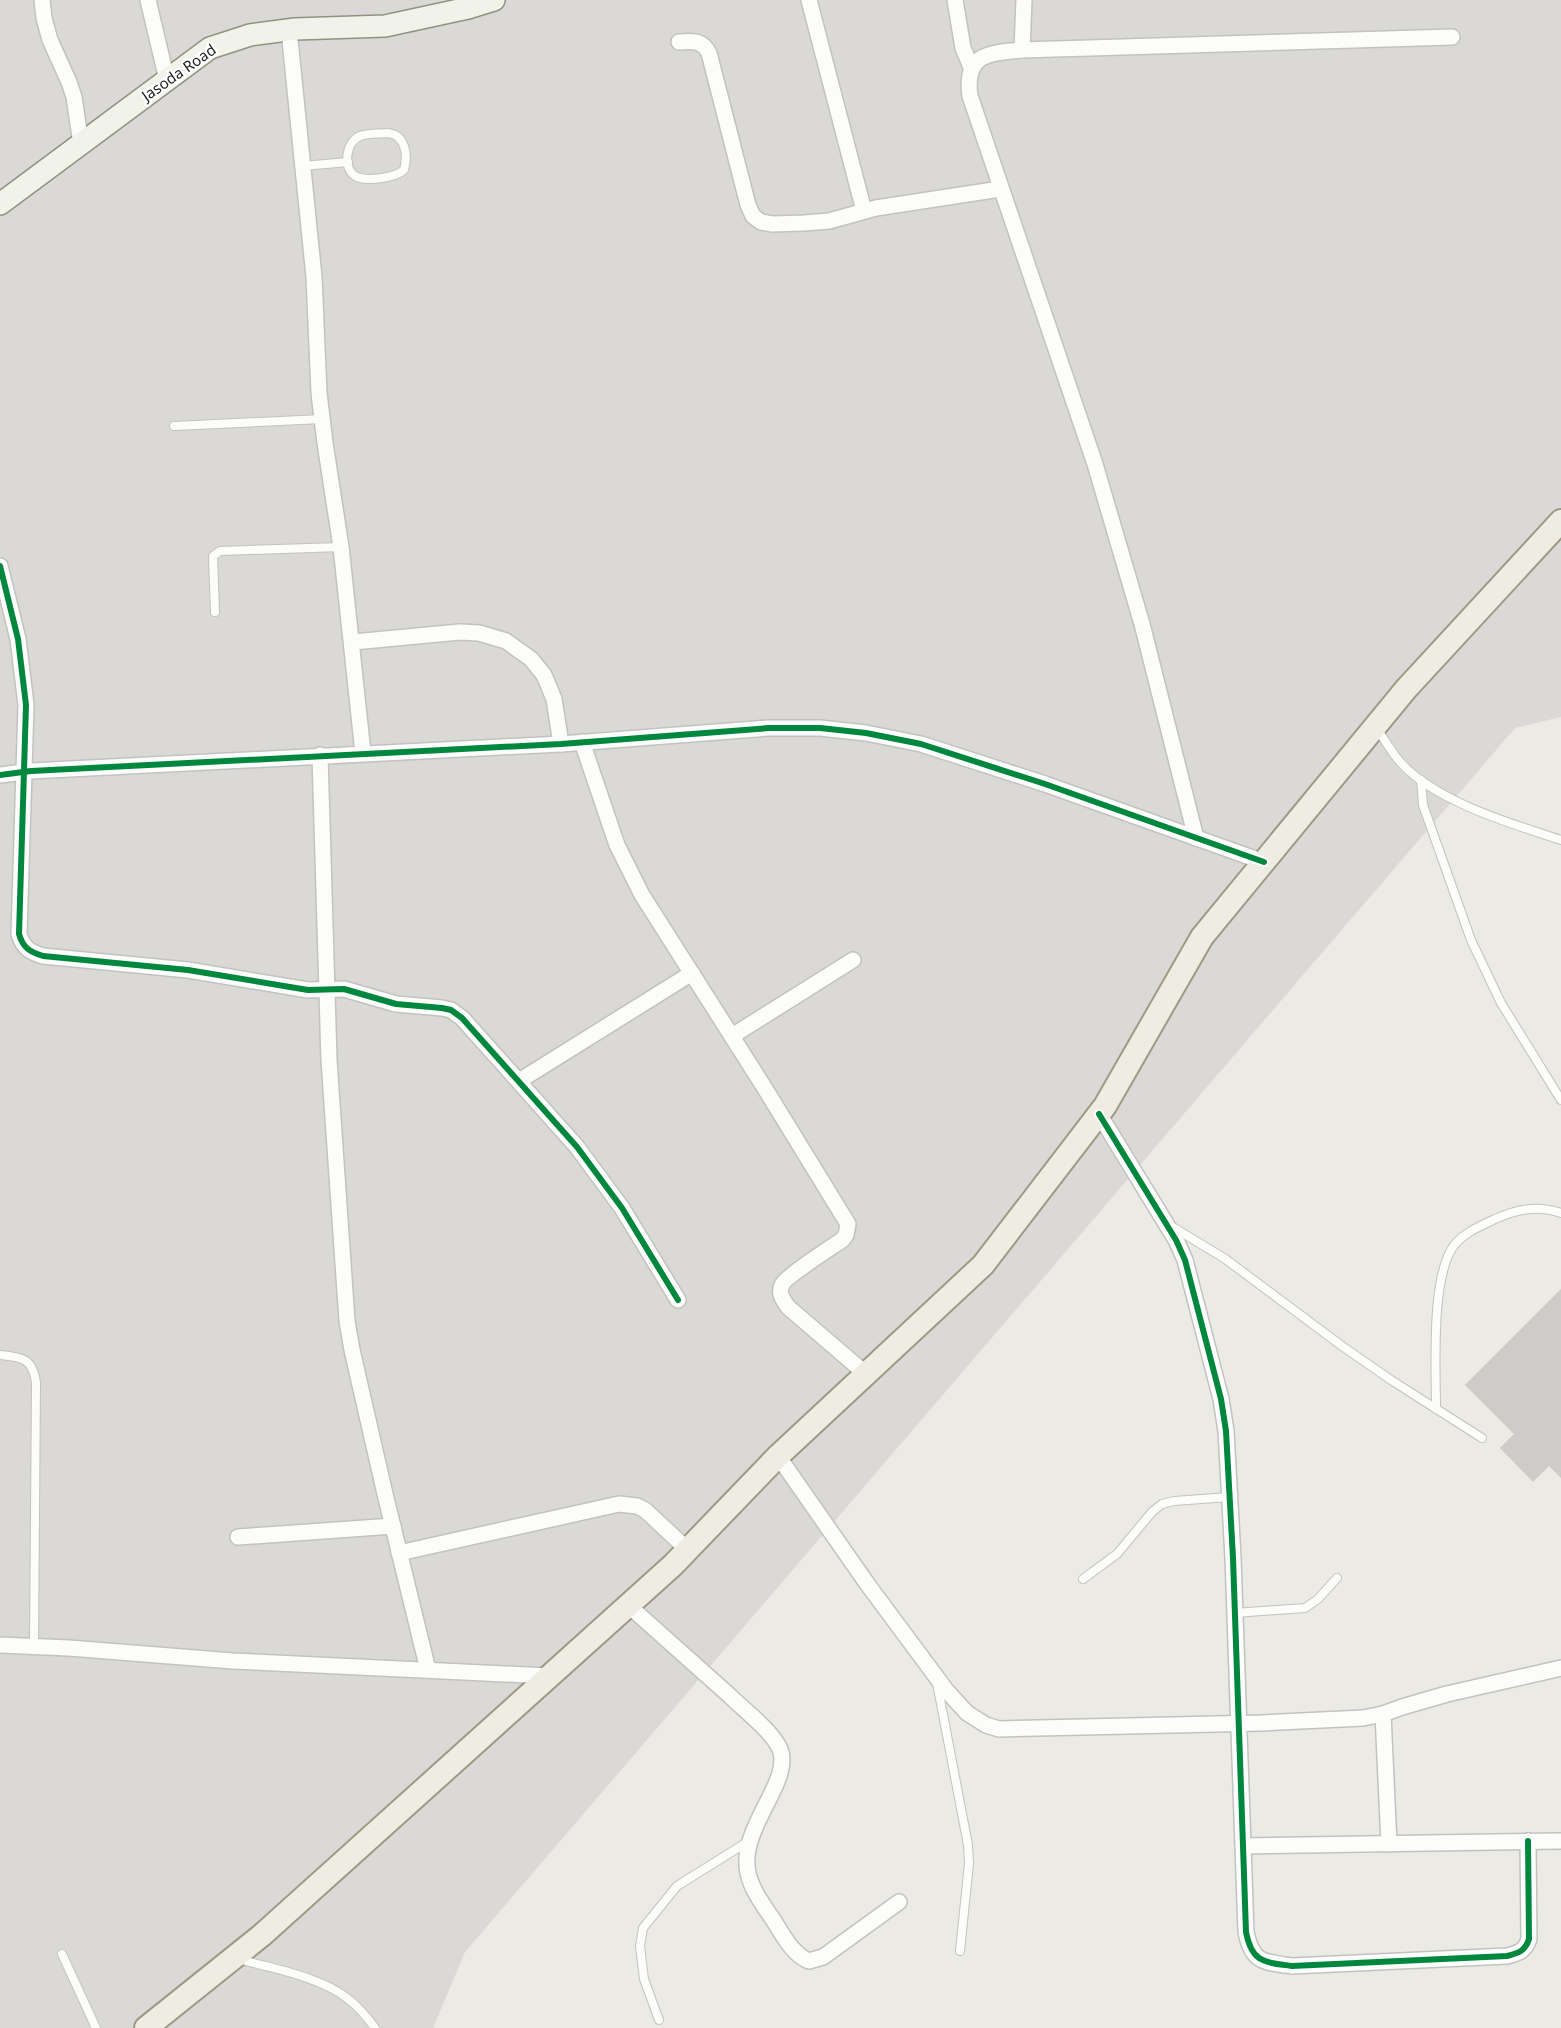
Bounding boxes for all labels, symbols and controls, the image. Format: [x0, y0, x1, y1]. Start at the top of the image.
street label: Jasoda Road [136, 39, 220, 106]

